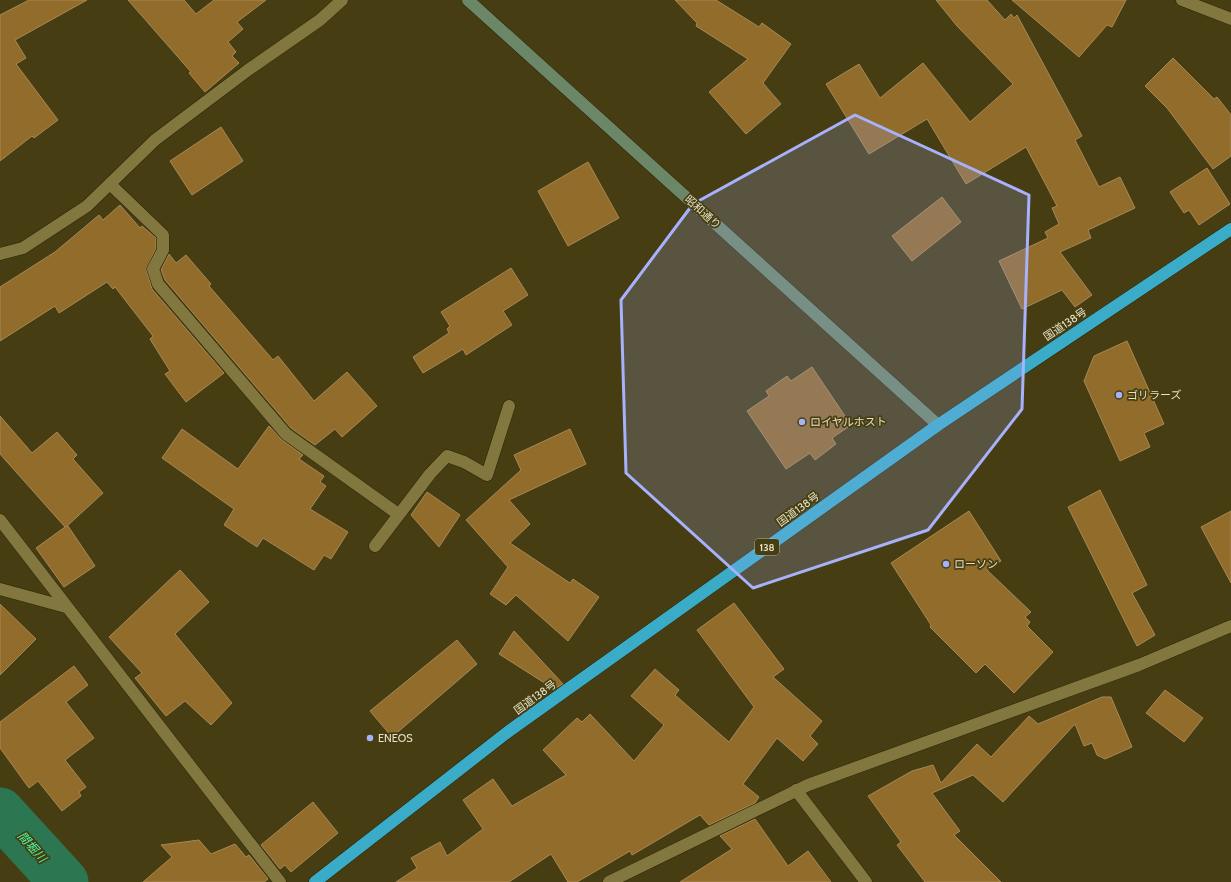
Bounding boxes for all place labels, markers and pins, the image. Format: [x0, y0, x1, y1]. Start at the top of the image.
place label: ゴリラーズ [1127, 388, 1181, 402]
marker: ゴリラーズ [1114, 390, 1124, 400]
place label: ロイヤルホスト [810, 415, 887, 429]
marker: ロイヤルホスト [797, 417, 807, 427]
place label: ローソン [954, 557, 998, 571]
marker: ローソン [941, 559, 951, 569]
place label: ENEOS [378, 731, 413, 745]
marker: ENEOS [365, 733, 375, 743]

